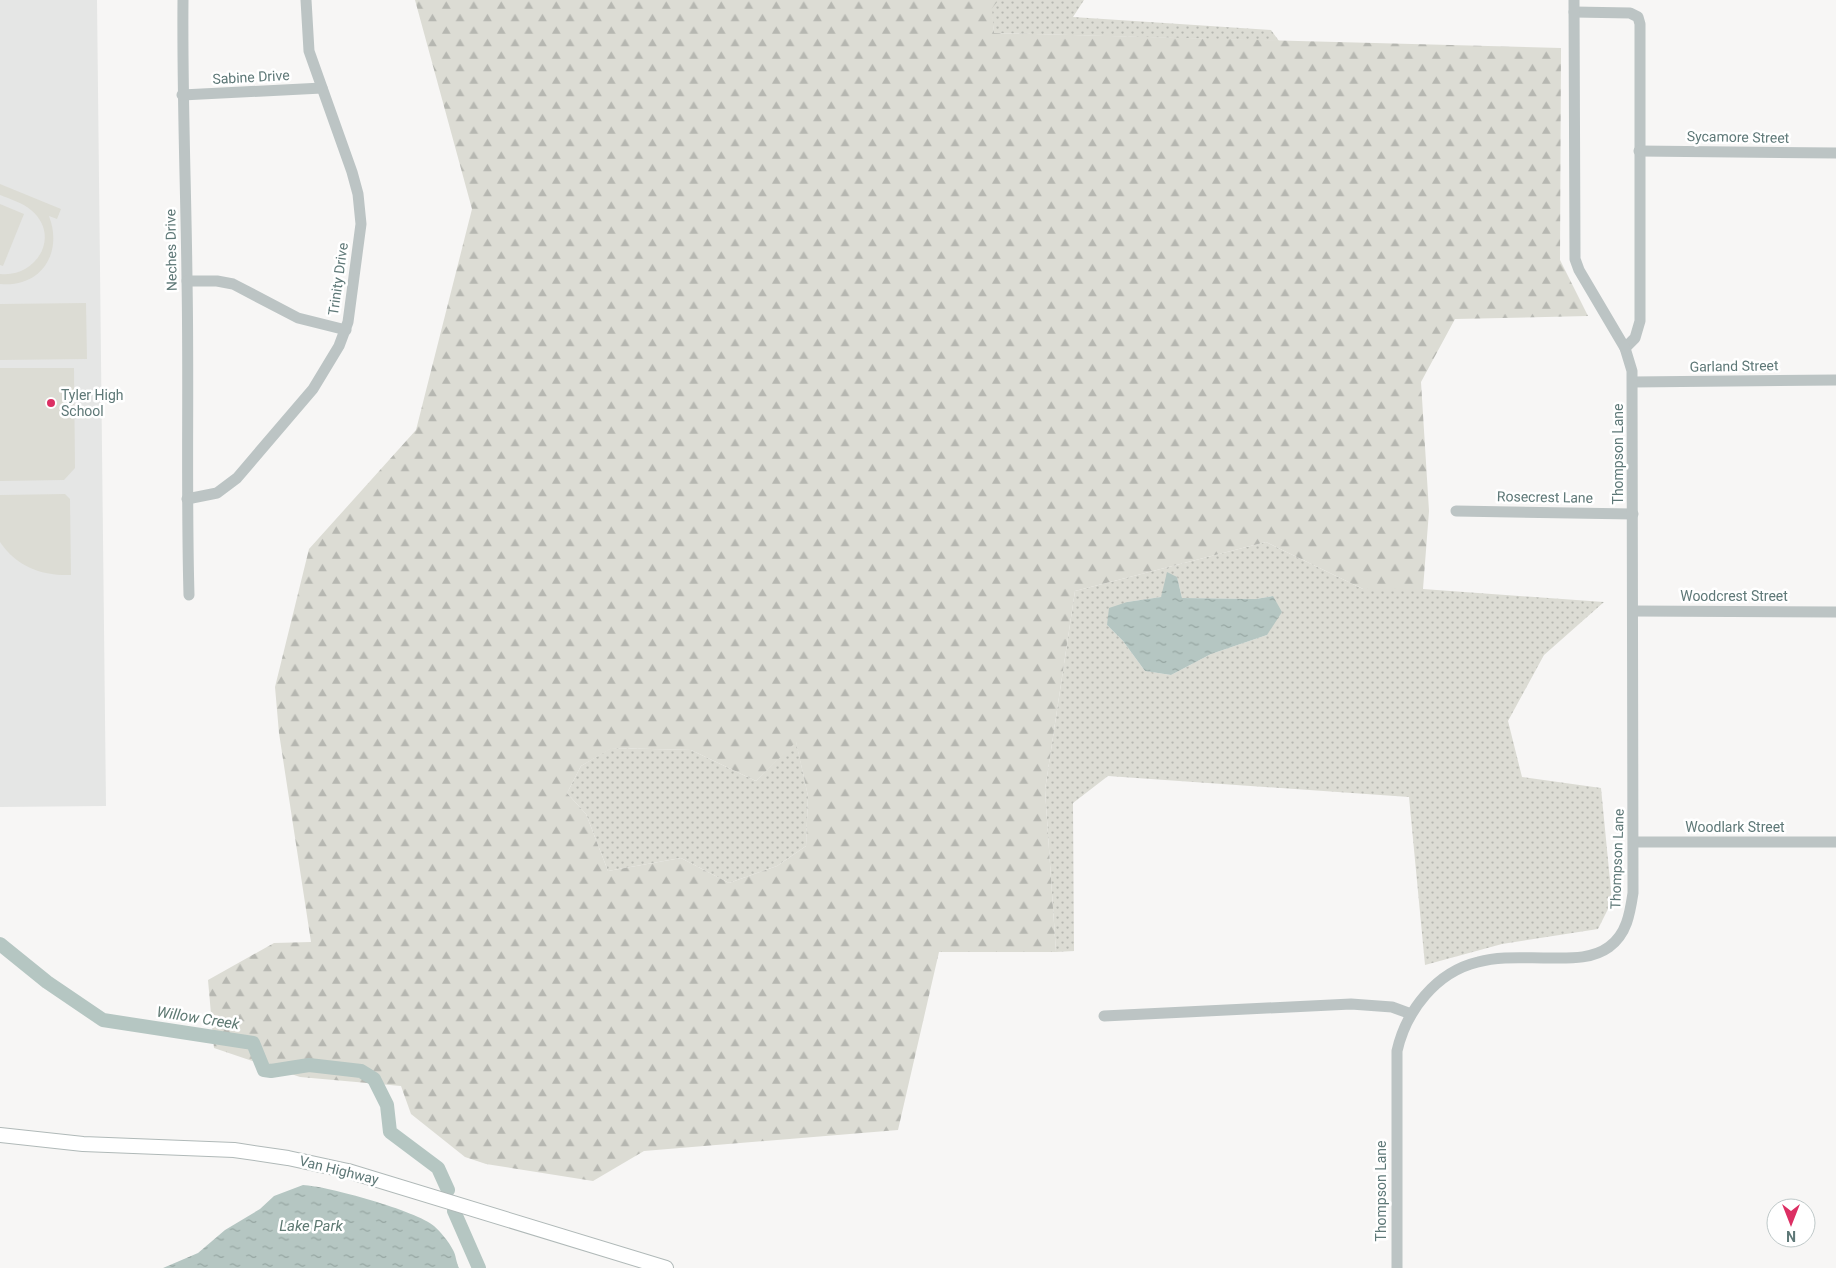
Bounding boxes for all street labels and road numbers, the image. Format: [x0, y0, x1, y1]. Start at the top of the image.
street label: Sabine Drive [212, 67, 290, 87]
street label: Sycamore Street [1687, 128, 1790, 146]
street label: Neches Drive [162, 209, 180, 291]
street label: Trinity Drive [325, 242, 351, 316]
street label: Garland Street [1689, 357, 1779, 375]
street label: Thompson Lane [1610, 404, 1626, 504]
street label: Rosecrest Lane [1497, 488, 1593, 506]
street label: Woodcrest Street [1680, 588, 1788, 604]
street label: Thompson Lane [1607, 808, 1627, 910]
street label: Woodlark Street [1685, 819, 1785, 835]
street label: Thompson Lane [1373, 1141, 1389, 1241]
street label: Van Highway [298, 1152, 381, 1188]

